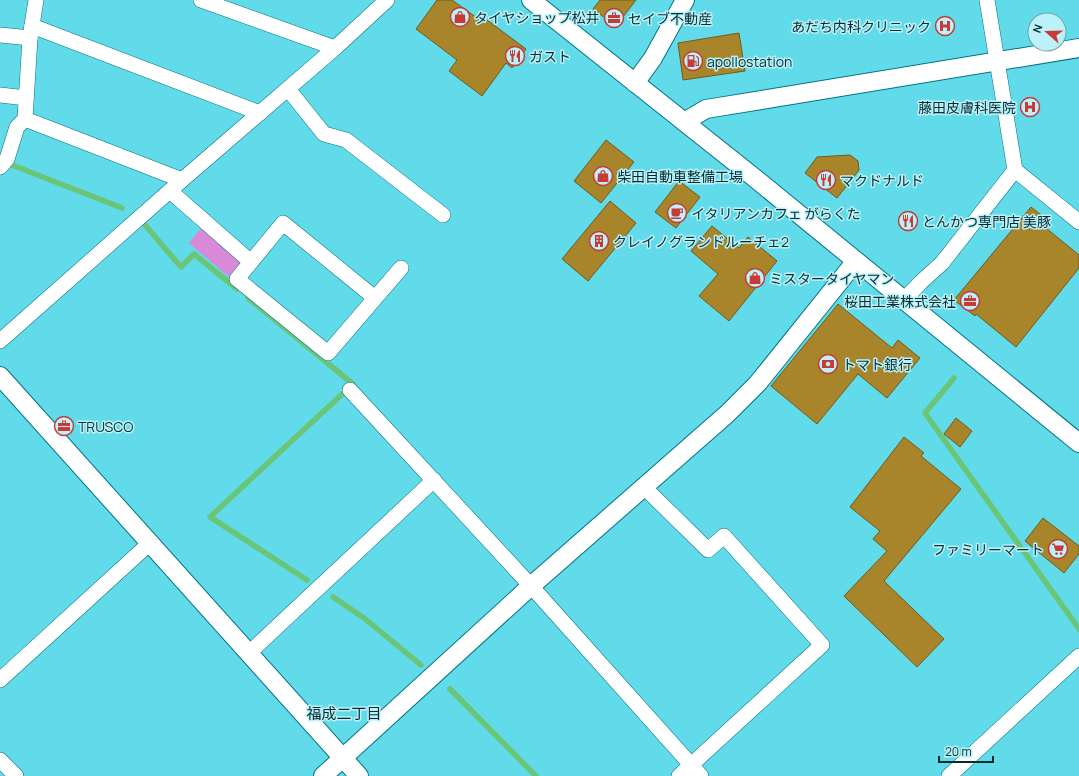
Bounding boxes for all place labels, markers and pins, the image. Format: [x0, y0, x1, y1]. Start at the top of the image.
shop icon: タイヤショップ松井 [449, 6, 471, 28]
office icon: セイブ不動産 [603, 7, 625, 29]
place label: タイヤショップ松井 [474, 8, 600, 27]
place label: セイブ不動産 [628, 9, 712, 28]
hospital icon: あだち内科クリニック [934, 15, 956, 37]
place label: あだち内科クリニック [791, 17, 931, 36]
restaurant icon: ガスト [504, 45, 526, 67]
place label: ガスト [529, 47, 571, 66]
fuel station icon: apollostation [682, 50, 704, 72]
place label: apollostation [707, 52, 792, 71]
hospital icon: 藤田皮膚科医院 [1019, 96, 1041, 118]
place label: 藤田皮膚科医院 [918, 98, 1016, 117]
shop icon: 柴田自動車整備工場 [592, 165, 614, 187]
place label: 柴田自動車整備工場 [617, 167, 743, 186]
restaurant icon: マクドナルド [815, 169, 837, 191]
place label: マクドナルド [840, 171, 924, 190]
cafe icon: イタリアンカフェ がらくた [666, 202, 688, 224]
place label: イタリアンカフェ がらくた [691, 204, 861, 223]
restaurant icon: とんかつ専門店 美豚 [897, 210, 919, 232]
place label: とんかつ専門店 美豚 [922, 212, 1052, 231]
building icon: クレイノグランドルーチェ2 [588, 230, 610, 252]
place label: クレイノグランドルーチェ2 [613, 232, 789, 251]
shop icon: ミスタータイヤマン [744, 267, 766, 289]
place label: ミスタータイヤマン [769, 269, 895, 288]
office icon: 桜田工業株式会社 [959, 290, 981, 312]
place label: 桜田工業株式会社 [844, 292, 956, 311]
bank icon: トマト銀行 [817, 353, 839, 375]
place label: トマト銀行 [842, 355, 912, 374]
office icon: TRUSCO [53, 415, 75, 437]
place label: TRUSCO [78, 417, 133, 436]
supermarket icon: ファミリーマート [1047, 538, 1069, 560]
place label: ファミリーマート [932, 540, 1044, 559]

